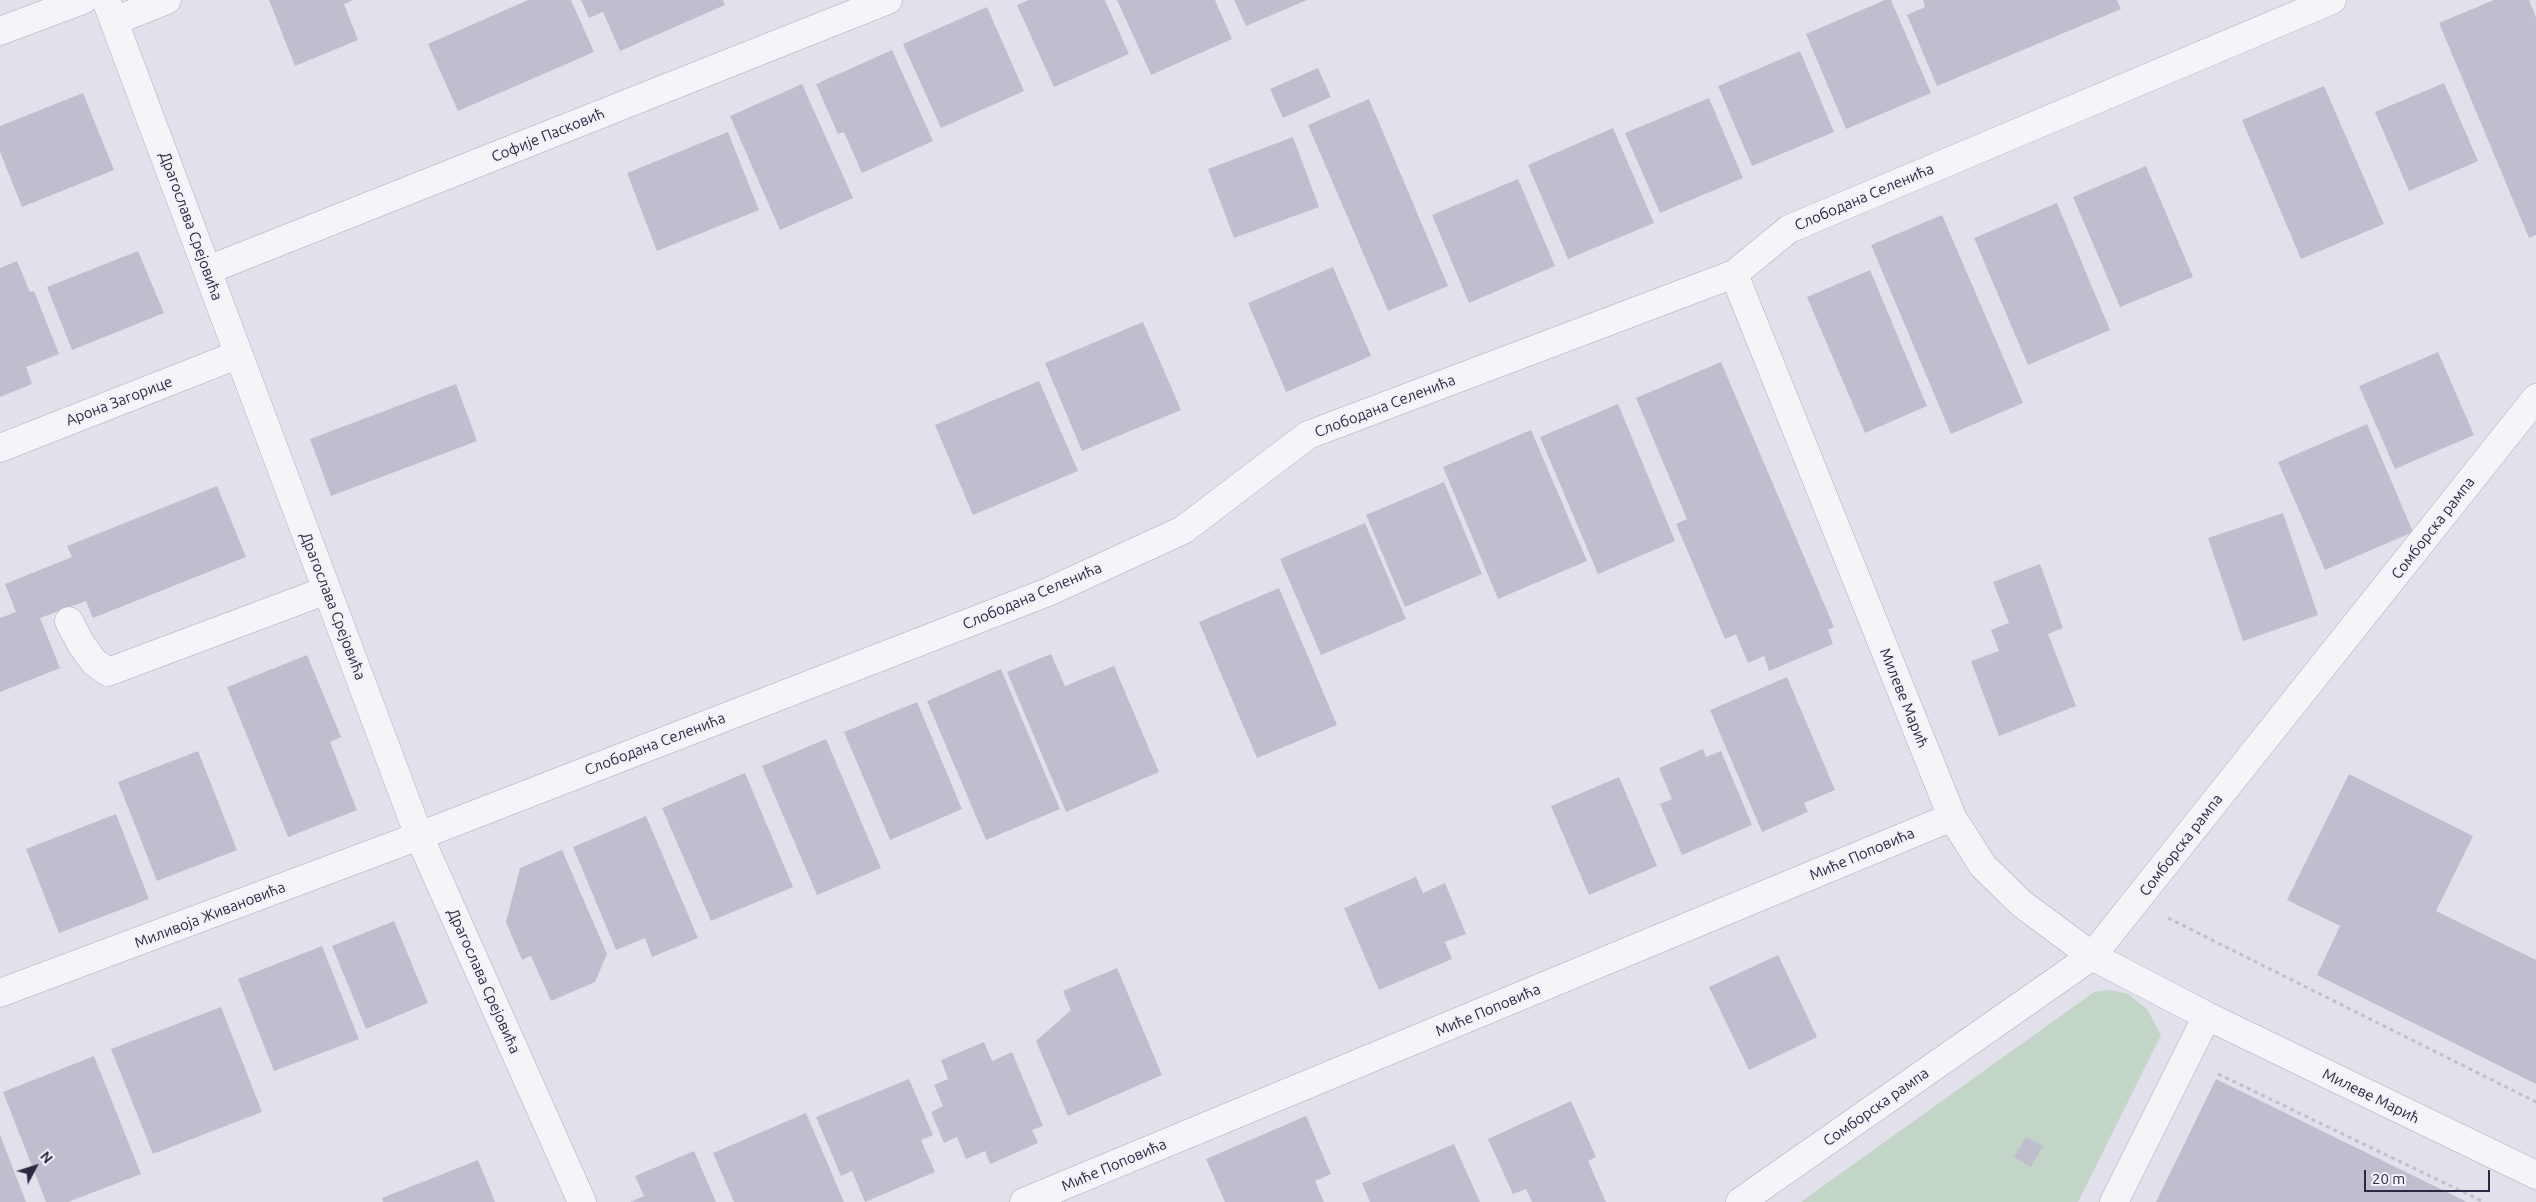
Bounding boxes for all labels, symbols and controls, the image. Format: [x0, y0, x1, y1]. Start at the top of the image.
street label: Софије Пасковић [489, 104, 607, 166]
street label: Драгослава Срејовића [156, 149, 226, 303]
street label: Слободана Селенића [1792, 160, 1936, 234]
street label: Слободана Селенића [1312, 371, 1458, 441]
street label: Арона Загорице [63, 372, 175, 430]
street label: Сомборска рампа [2388, 473, 2478, 583]
street label: Драгослава Срејовића [296, 529, 370, 683]
street label: Слободана Селенића [960, 559, 1104, 633]
street label: Милеве Марић [1876, 646, 1932, 750]
street label: Слободана Селенића [582, 709, 728, 779]
street label: Сомборска рампа [2136, 790, 2226, 900]
street label: Миће Поповића [1807, 824, 1917, 884]
street label: Миливоја Живановића [132, 878, 288, 952]
street label: Драгослава Срејовића [444, 906, 524, 1056]
street label: Миће Поповића [1433, 980, 1543, 1040]
street label: Сомборска рампа [1820, 1064, 1932, 1150]
street label: Милеве Марић [2319, 1065, 2423, 1127]
street label: Миће Поповића [1059, 1135, 1169, 1195]
north arrow [10, 1142, 60, 1192]
text: N [37, 1148, 56, 1166]
scale bar [2366, 1160, 2492, 1192]
text: 20 m [2372, 1170, 2405, 1187]

